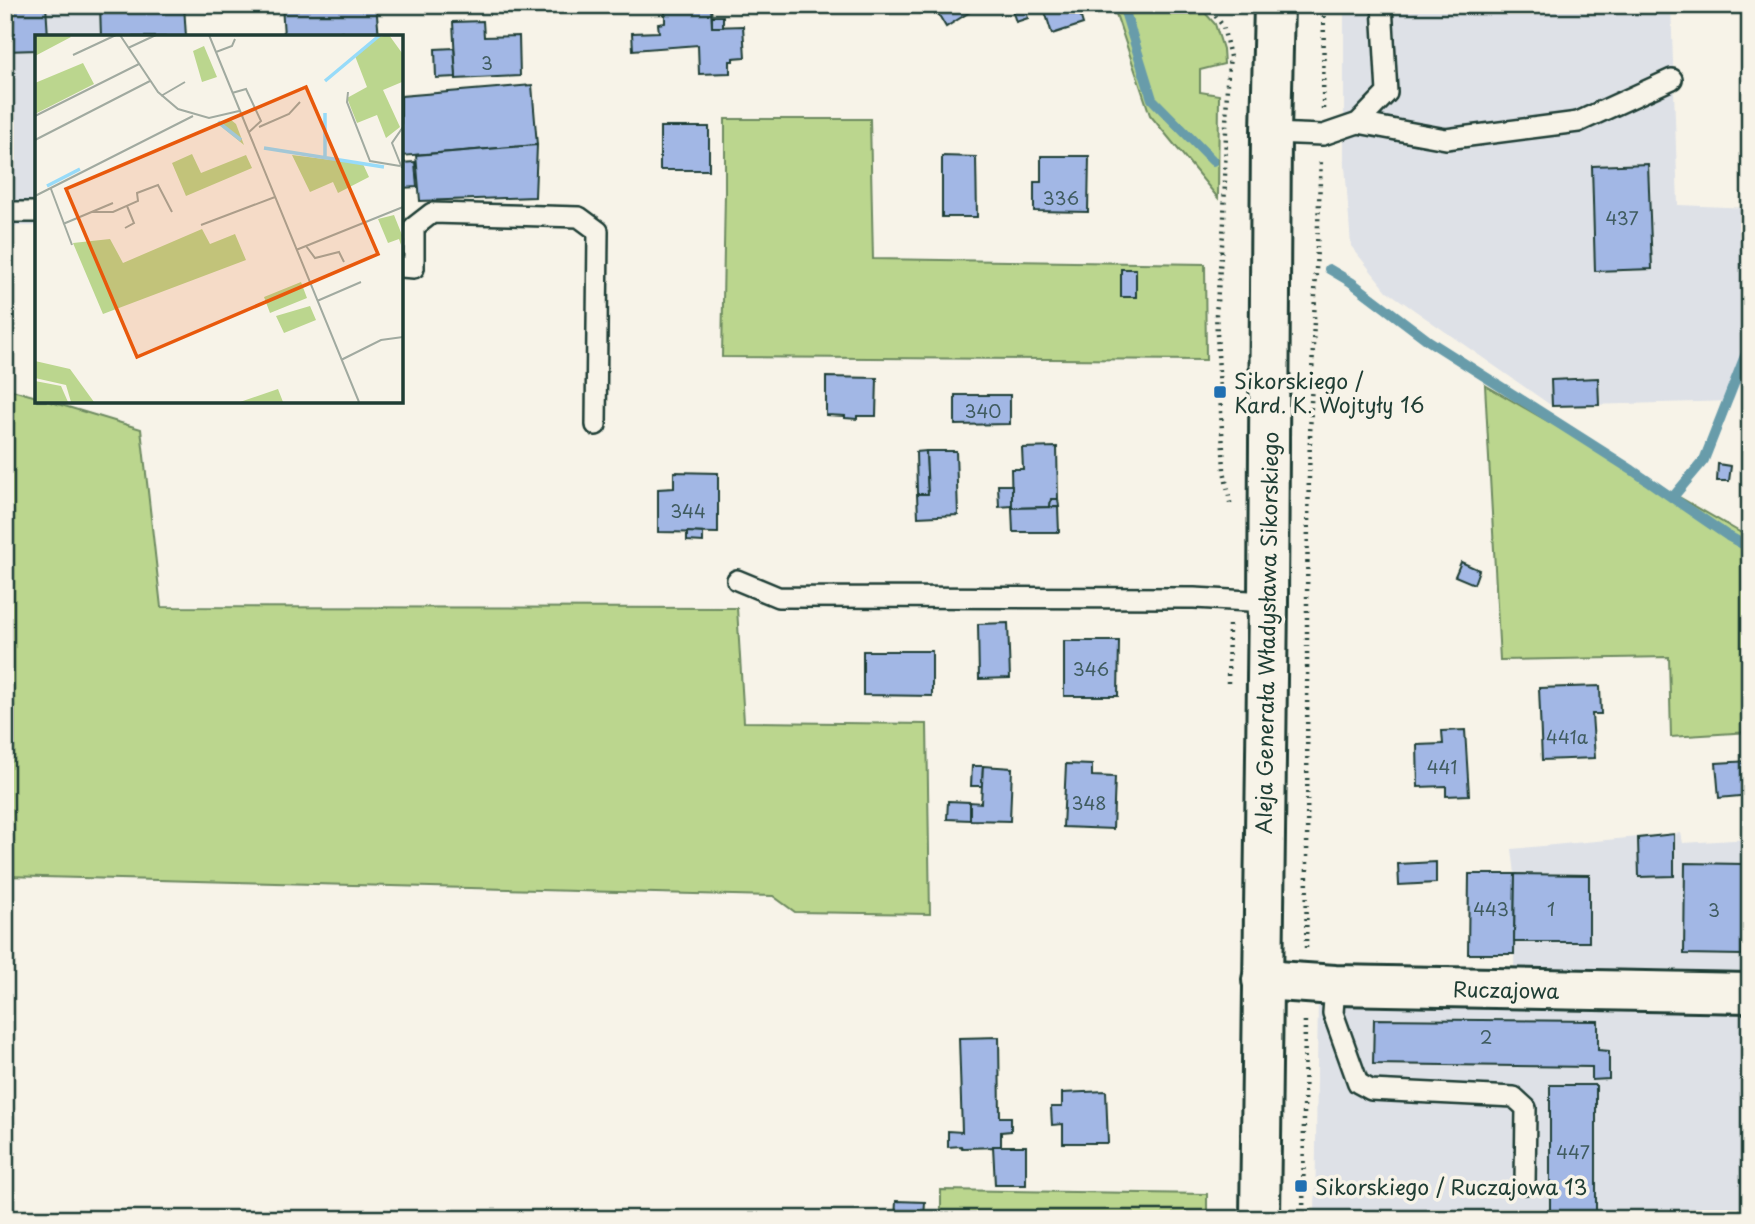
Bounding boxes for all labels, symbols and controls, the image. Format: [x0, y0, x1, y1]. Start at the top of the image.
inset map [35, 35, 402, 402]
house number: 3 [481, 49, 493, 76]
house number: 336 [1043, 184, 1079, 211]
house number: 437 [1605, 204, 1639, 231]
place label: Sikorskiego / Kard. K. Wojtyły 16 [1234, 364, 1425, 420]
marker: Sikorskiego / Kard. K. Wojtyły 16 [1212, 384, 1228, 400]
house number: 340 [965, 397, 1001, 424]
street label: Aleja Generała Władysława Sikorskiego [1246, 432, 1286, 834]
house number: 344 [670, 497, 706, 524]
house number: 346 [1073, 655, 1109, 682]
house number: 441a [1546, 723, 1589, 750]
house number: 441 [1427, 753, 1457, 780]
house number: 348 [1072, 789, 1106, 816]
house number: 443 [1473, 895, 1509, 922]
house number: 1 [1547, 895, 1555, 922]
house number: 3 [1708, 896, 1720, 923]
street label: Ruczajowa [1453, 972, 1559, 1006]
house number: 2 [1480, 1023, 1492, 1050]
house number: 447 [1556, 1138, 1590, 1165]
place label: Sikorskiego / Ruczajowa 13 [1315, 1170, 1588, 1202]
marker: Sikorskiego / Ruczajowa 13 [1293, 1178, 1309, 1194]

